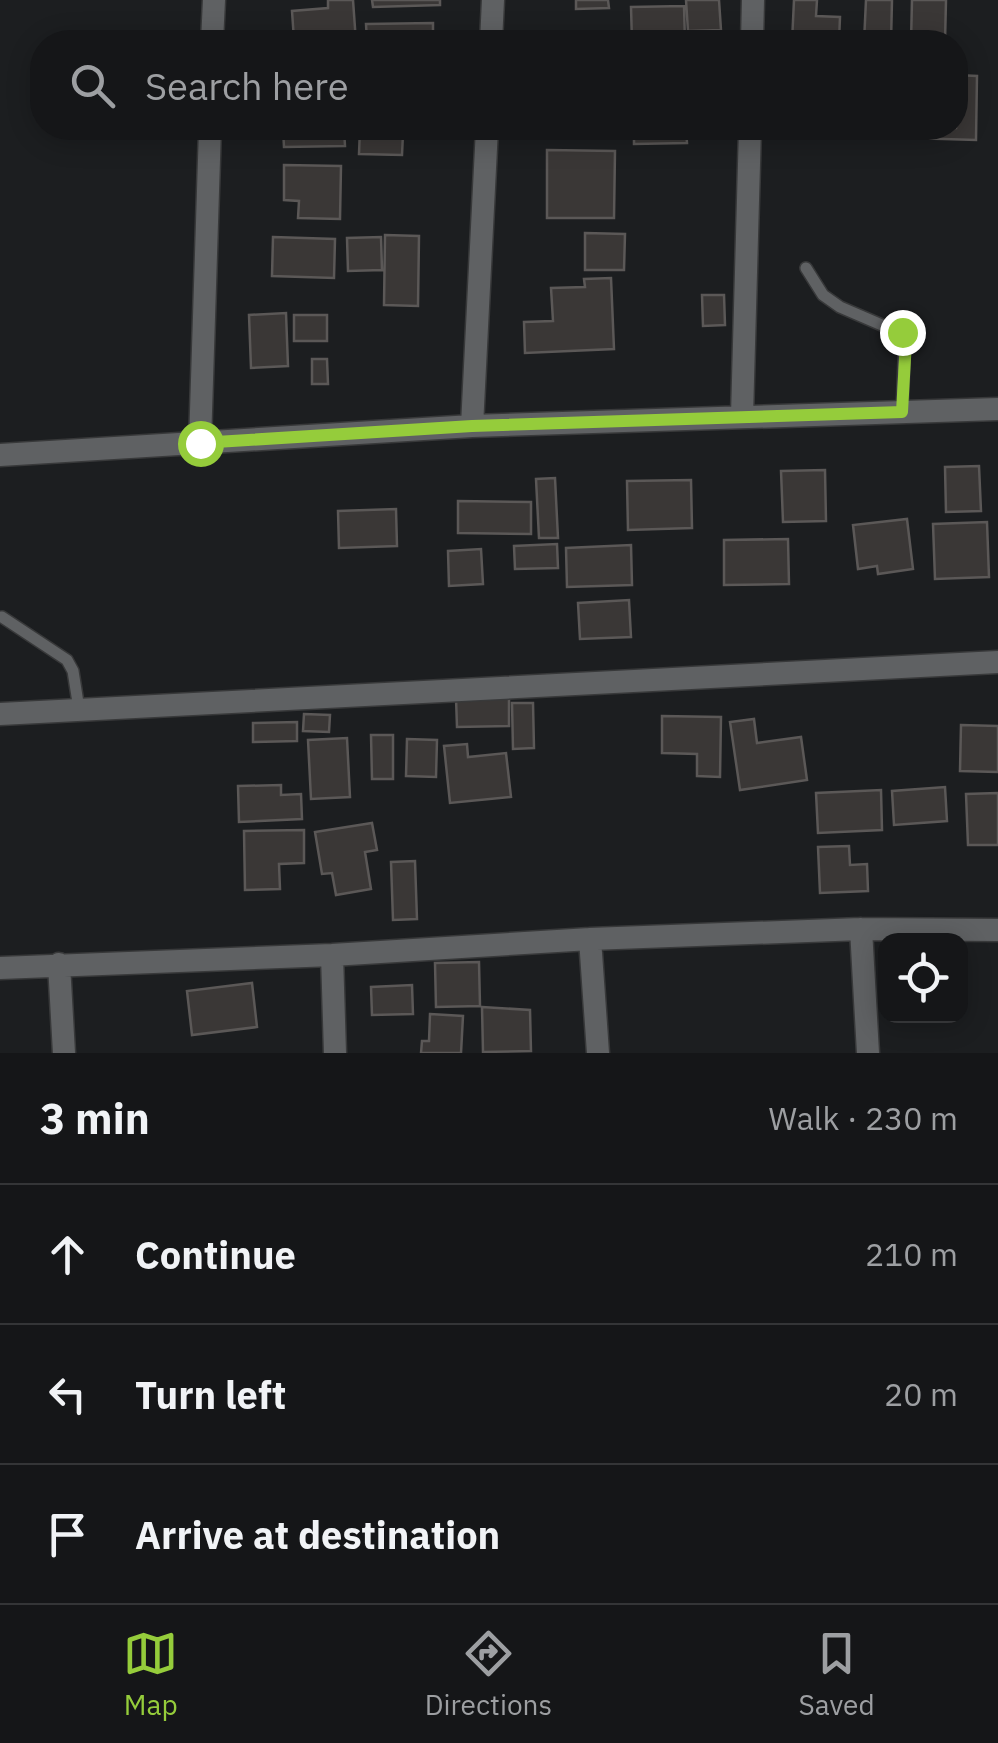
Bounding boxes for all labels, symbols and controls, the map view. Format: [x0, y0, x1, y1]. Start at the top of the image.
search box [30, 30, 968, 140]
icon: search [65, 58, 120, 113]
text: Search here [145, 61, 349, 110]
route end [880, 310, 926, 356]
route start [178, 421, 224, 467]
map controls [878, 933, 968, 1023]
button: locate [878, 933, 968, 1023]
text: 3 min [40, 1091, 150, 1146]
text: Walk · 230 m [769, 1097, 958, 1139]
icon: ahead [40, 1227, 95, 1282]
text: Continue [135, 1230, 296, 1279]
text: 210 m [865, 1233, 958, 1275]
icon: left [40, 1367, 95, 1422]
text: Turn left [135, 1370, 286, 1419]
text: 20 m [884, 1373, 958, 1415]
icon: arrive [40, 1507, 95, 1562]
text: Arrive at destination [135, 1510, 500, 1559]
tab: Map [123, 1626, 178, 1723]
tab: Directions [425, 1626, 552, 1723]
tab: Saved [799, 1626, 875, 1723]

